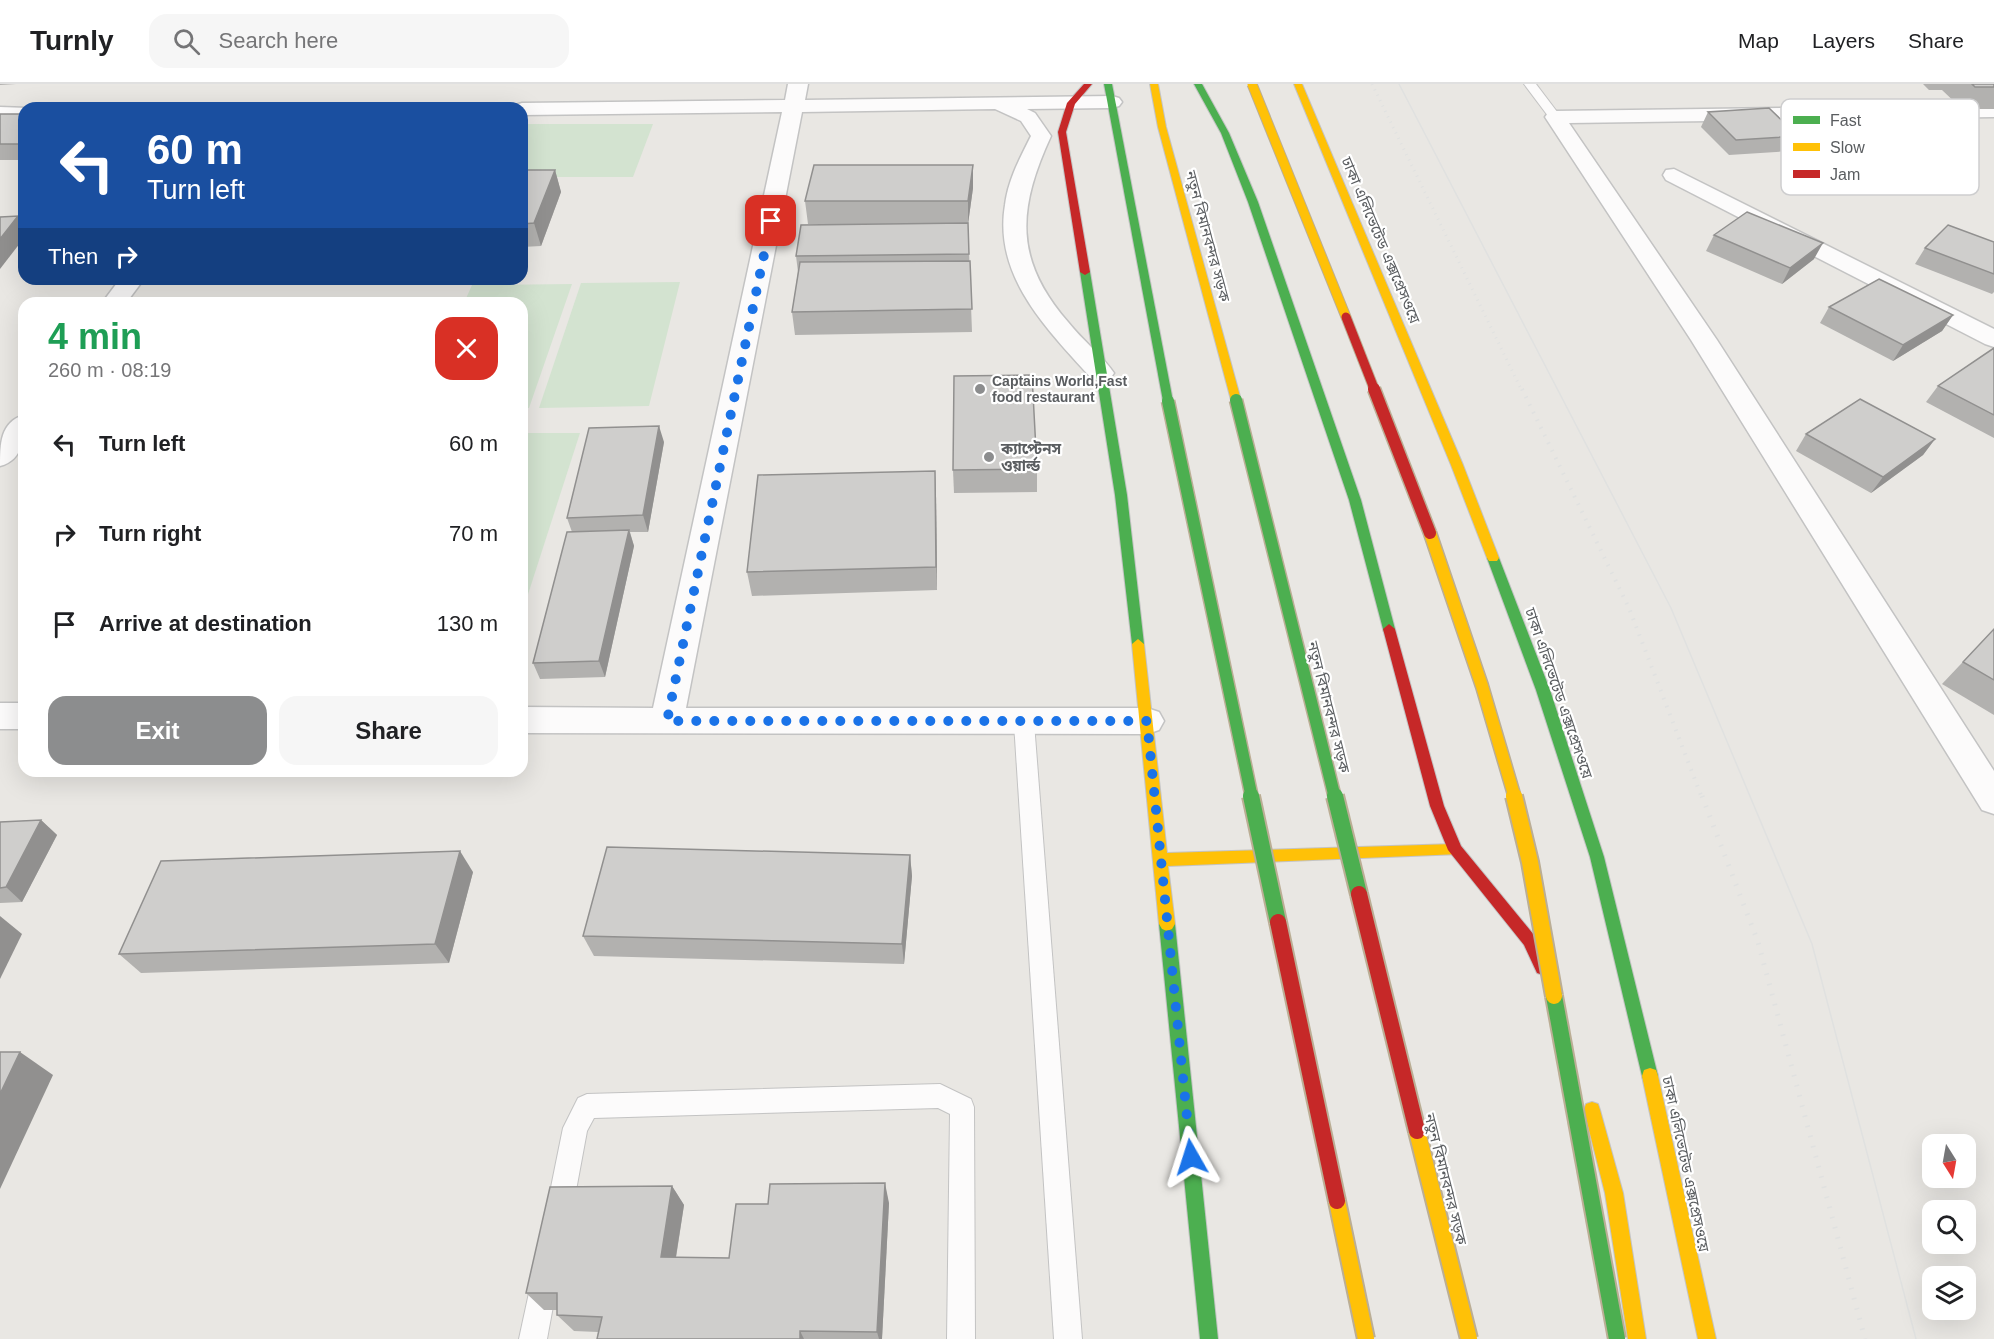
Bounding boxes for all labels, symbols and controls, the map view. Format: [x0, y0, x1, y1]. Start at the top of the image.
search box [149, 14, 569, 68]
text: Turnly [30, 25, 113, 56]
icon: search [170, 25, 203, 58]
text: Search here [218, 28, 338, 53]
text: Map [1738, 29, 1779, 52]
text: Layers [1812, 29, 1875, 52]
text: Share [1908, 29, 1964, 52]
legend [1781, 99, 1979, 195]
text: Fast [1830, 112, 1862, 129]
icon: left [48, 126, 126, 204]
text: 60 m [147, 126, 243, 173]
text: Slow [1830, 139, 1865, 156]
street label: ঢাকা এলিভেটেড এক্সপ্রেসওয়ে [1338, 153, 1424, 326]
text: Jam [1830, 166, 1860, 183]
street label: নতুন বিমানবন্দর সড়ক [1181, 168, 1234, 305]
text: Turn left [147, 175, 245, 205]
pin [745, 195, 796, 246]
icon: arrive [754, 204, 787, 237]
icon: right [110, 240, 143, 273]
text: Then [48, 244, 98, 269]
text: 4 min [48, 316, 142, 357]
button: close [435, 317, 498, 380]
text: 260 m · 08:19 [48, 359, 171, 381]
place label: Captains World,Fast food restaurant [992, 373, 1127, 405]
marker: Captains World,Fast food restaurant [973, 382, 987, 396]
icon: left [48, 428, 81, 461]
text: Turn left [99, 431, 185, 456]
text: 60 m [449, 431, 498, 456]
place label: ক্যাপ্টেনস ওয়ার্ল্ড [1000, 440, 1062, 474]
marker: ক্যাপ্টেনস ওয়ার্ল্ড [982, 450, 996, 464]
icon: right [48, 518, 81, 551]
text: Turn right [99, 521, 201, 546]
text: 70 m [449, 521, 498, 546]
street label: ঢাকা এলিভেটেড এক্সপ্রেসওয়ে [1521, 605, 1596, 781]
icon: arrive [48, 608, 81, 641]
text: Arrive at destination [99, 611, 312, 636]
text: 130 m [437, 611, 498, 636]
street label: নতুন বিমানবন্দর সড়ক [1303, 639, 1354, 776]
button: Exit [48, 696, 267, 765]
button: Share [279, 696, 498, 765]
street label: ঢাকা এলিভেটেড এক্সপ্রেসওয়ে [1659, 1074, 1713, 1254]
street label: নতুন বিমানবন্দর সড়ক [1420, 1111, 1471, 1248]
position arrow [1159, 1125, 1223, 1189]
north arrow [1922, 1134, 1976, 1188]
map controls [1922, 1134, 1976, 1320]
button: search [1922, 1200, 1976, 1254]
button: layers [1922, 1266, 1976, 1320]

